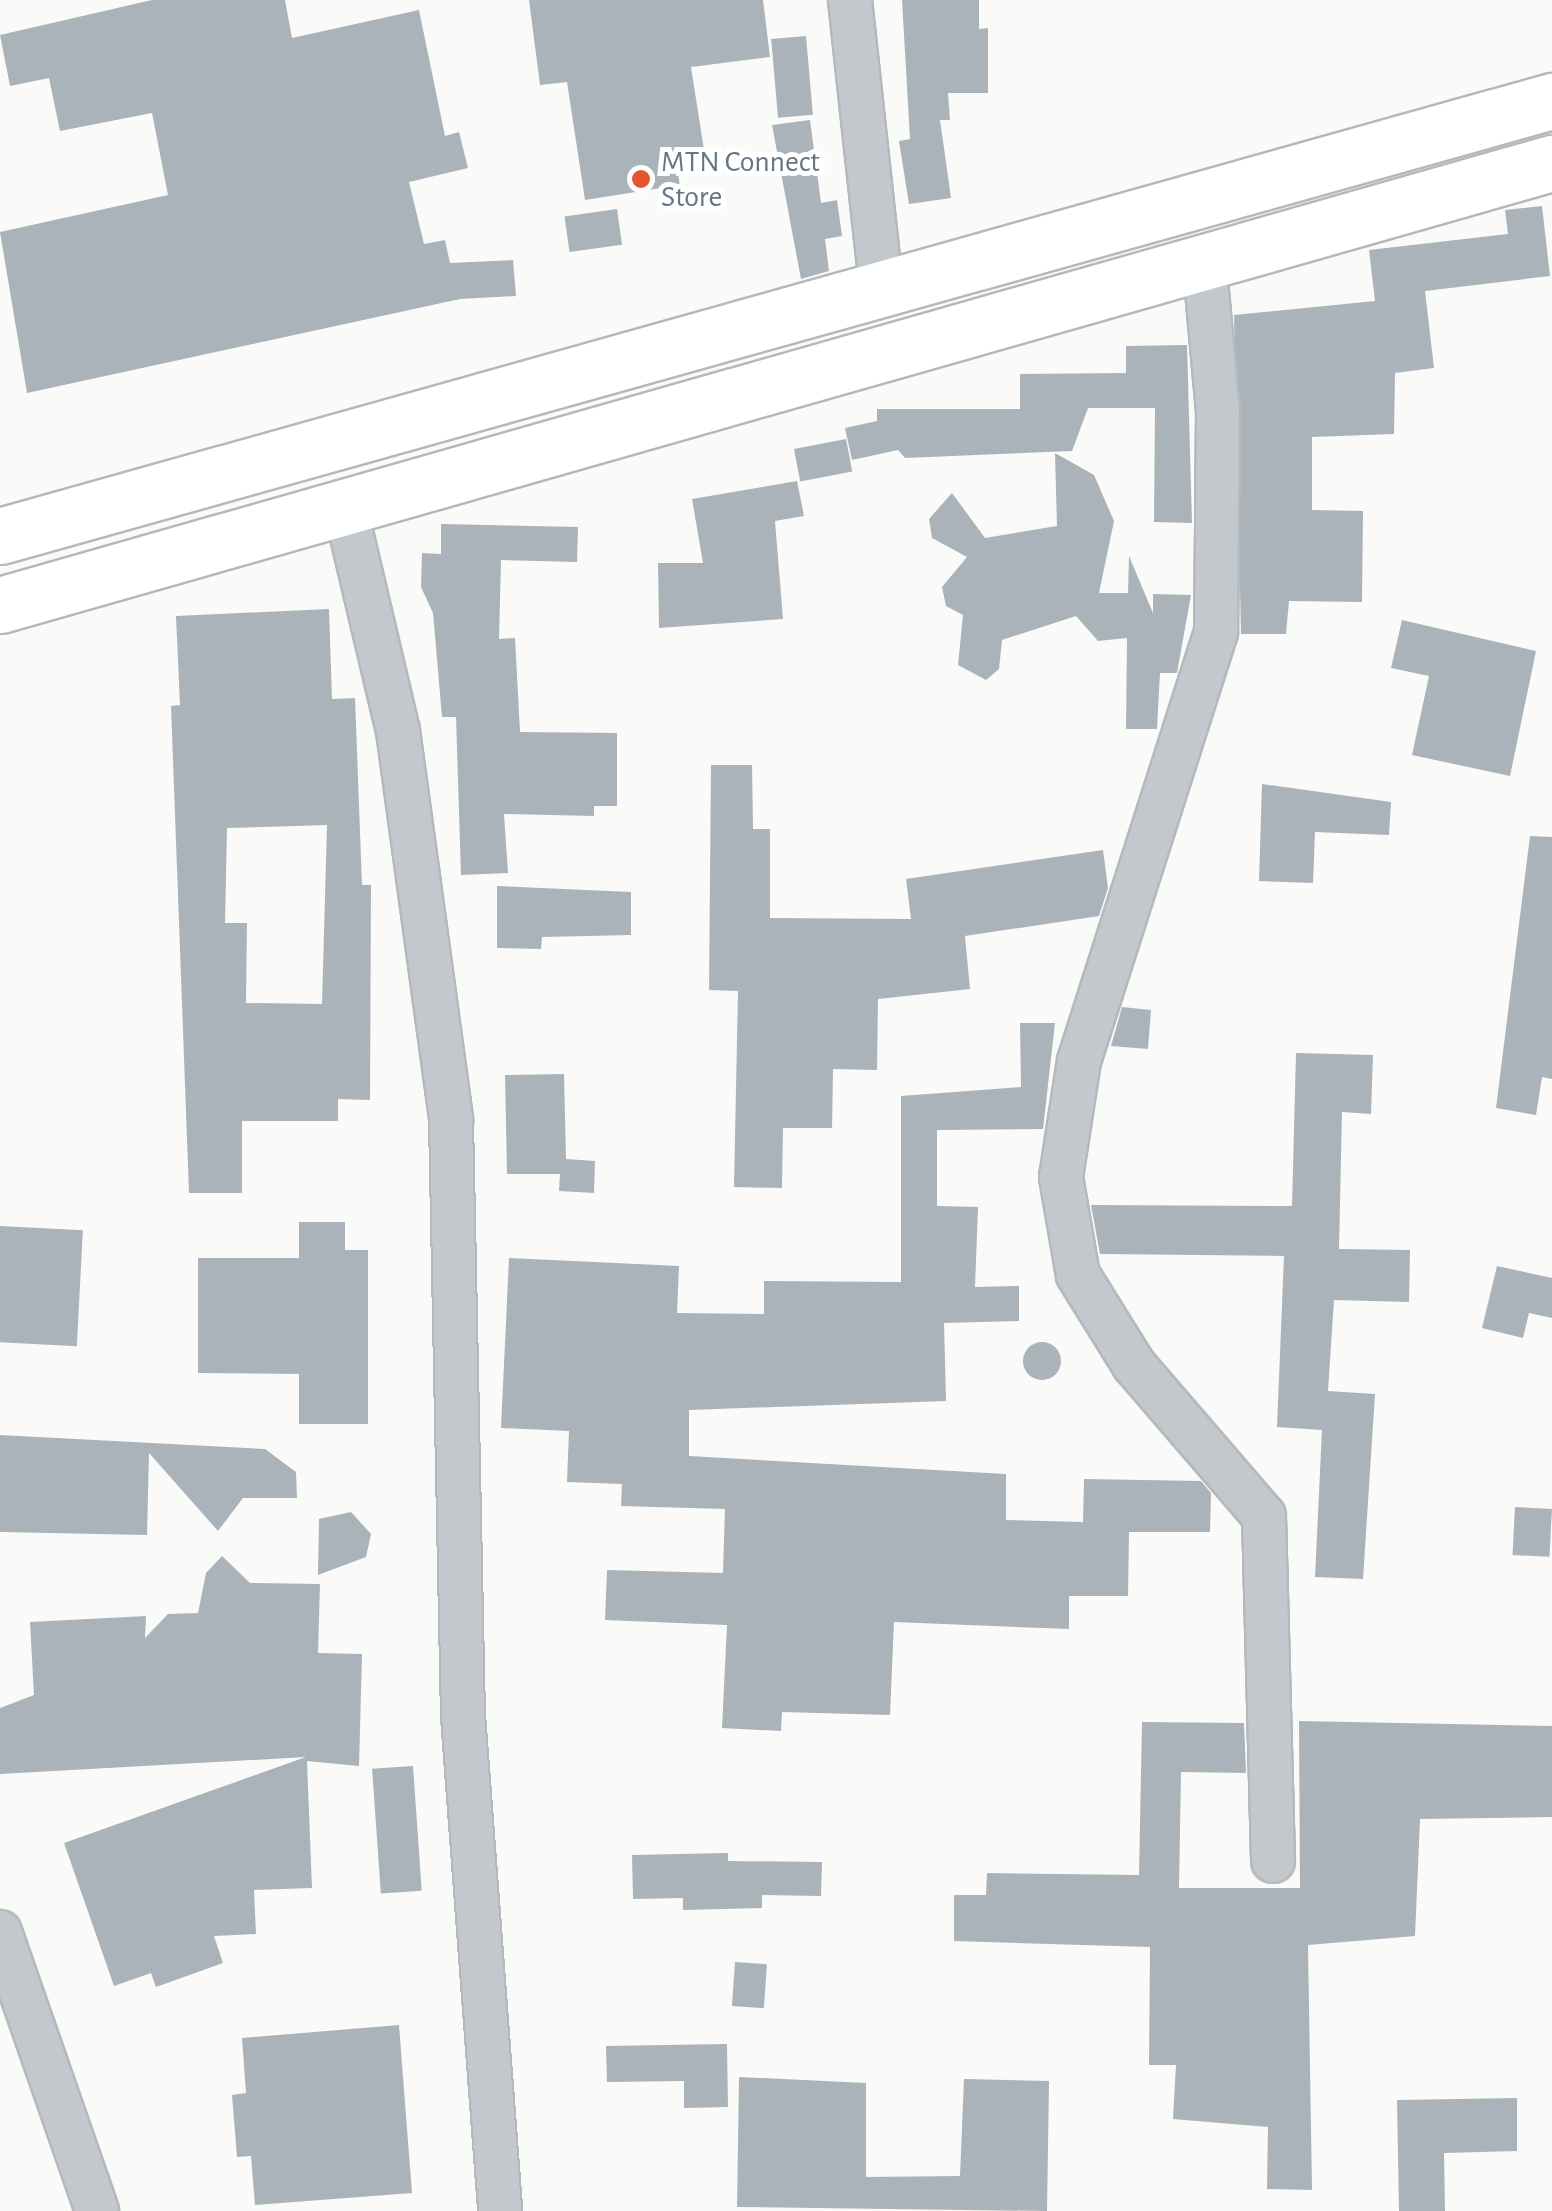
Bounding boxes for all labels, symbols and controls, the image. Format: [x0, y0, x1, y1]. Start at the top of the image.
place label: MTN Connect Store [661, 144, 820, 214]
marker: MTN Connect Store [630, 168, 652, 190]

